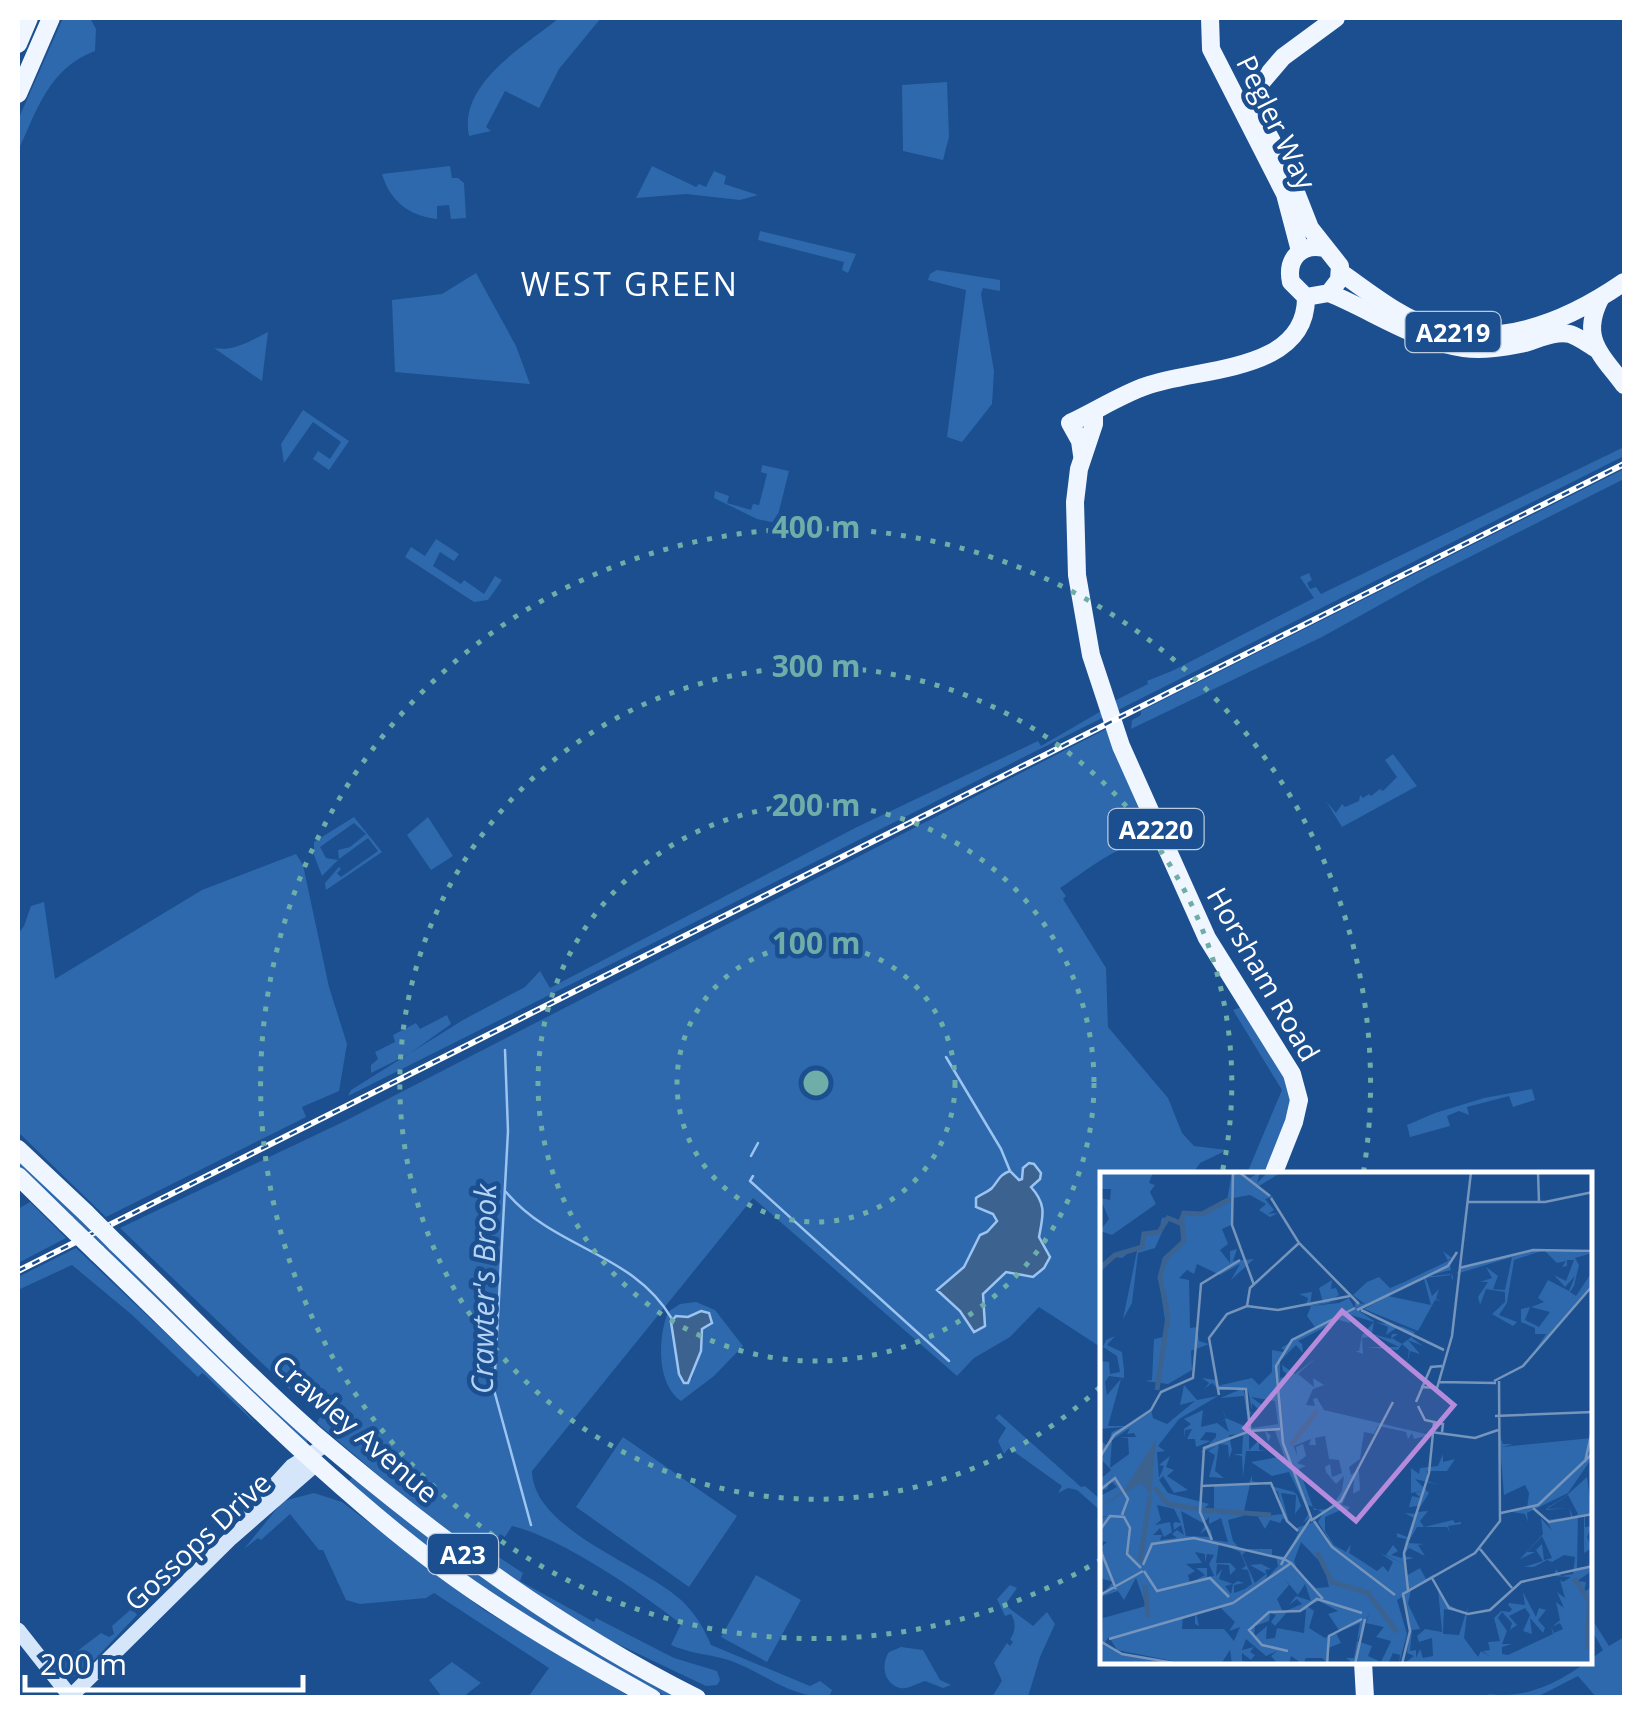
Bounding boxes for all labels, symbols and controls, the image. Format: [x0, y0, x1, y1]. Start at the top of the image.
street label: Pegler Way [1228, 49, 1326, 196]
district label: WEST GREEN [521, 262, 739, 305]
road number: A2219 [1406, 312, 1500, 352]
text: 400 m [772, 506, 860, 547]
text: 300 m [772, 645, 860, 686]
text: 200 m [772, 784, 860, 825]
road number: A2220 [1108, 809, 1204, 849]
street label: Horsham Road [1199, 880, 1329, 1068]
text: 100 m [772, 922, 860, 963]
centre of rings [798, 1065, 834, 1101]
inset map [1100, 1172, 1592, 1665]
water label: Crawter's Brook [461, 1182, 505, 1394]
street label: Crawley Avenue [265, 1345, 447, 1511]
street label: Gossops Drive [116, 1463, 278, 1619]
road number: A23 [428, 1534, 498, 1574]
scale bar [25, 1630, 302, 1692]
text: 200 m [40, 1643, 127, 1684]

